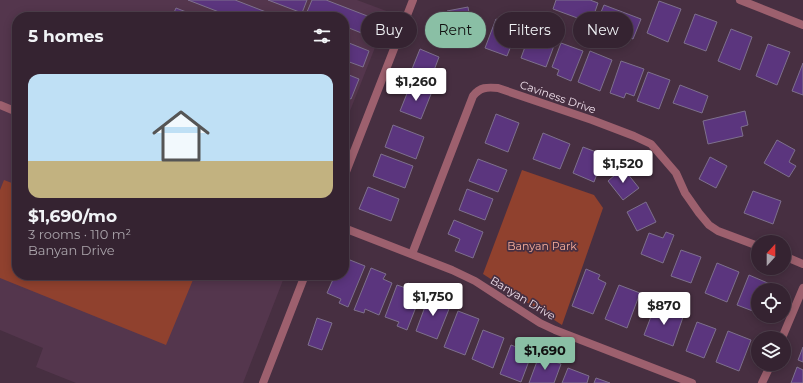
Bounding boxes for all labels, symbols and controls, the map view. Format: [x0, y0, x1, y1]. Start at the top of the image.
chip: Buy [361, 12, 417, 48]
chip: Rent [425, 12, 486, 48]
chip: Filters [494, 12, 565, 48]
chip: New [573, 12, 633, 48]
icon: filters [311, 25, 333, 47]
text: 5 homes [28, 26, 104, 46]
pin: $1,260 [383, 68, 449, 102]
text: $1,260 [395, 73, 437, 89]
street label: Caviness Drive [518, 77, 598, 117]
icon: home [145, 100, 217, 172]
pin: $1,520 [590, 150, 656, 184]
text: $1,520 [603, 155, 643, 171]
text: $1,690/mo [28, 206, 117, 226]
text: 3 rooms · 110 m² [28, 226, 131, 242]
north arrow [751, 235, 791, 275]
map controls [751, 235, 791, 371]
park label: Banyan Park [507, 239, 577, 253]
text: Banyan Drive [28, 242, 115, 258]
street label: Banyan Drive [488, 273, 558, 323]
pin: $1,750 [400, 283, 466, 317]
button: locate [751, 283, 791, 323]
text: $1,750 [413, 288, 453, 304]
pin: $870 [640, 292, 688, 326]
text: $870 [647, 297, 681, 313]
button: layers [751, 331, 791, 371]
pin: $1,690 [512, 337, 578, 371]
text: $1,690 [524, 342, 566, 358]

